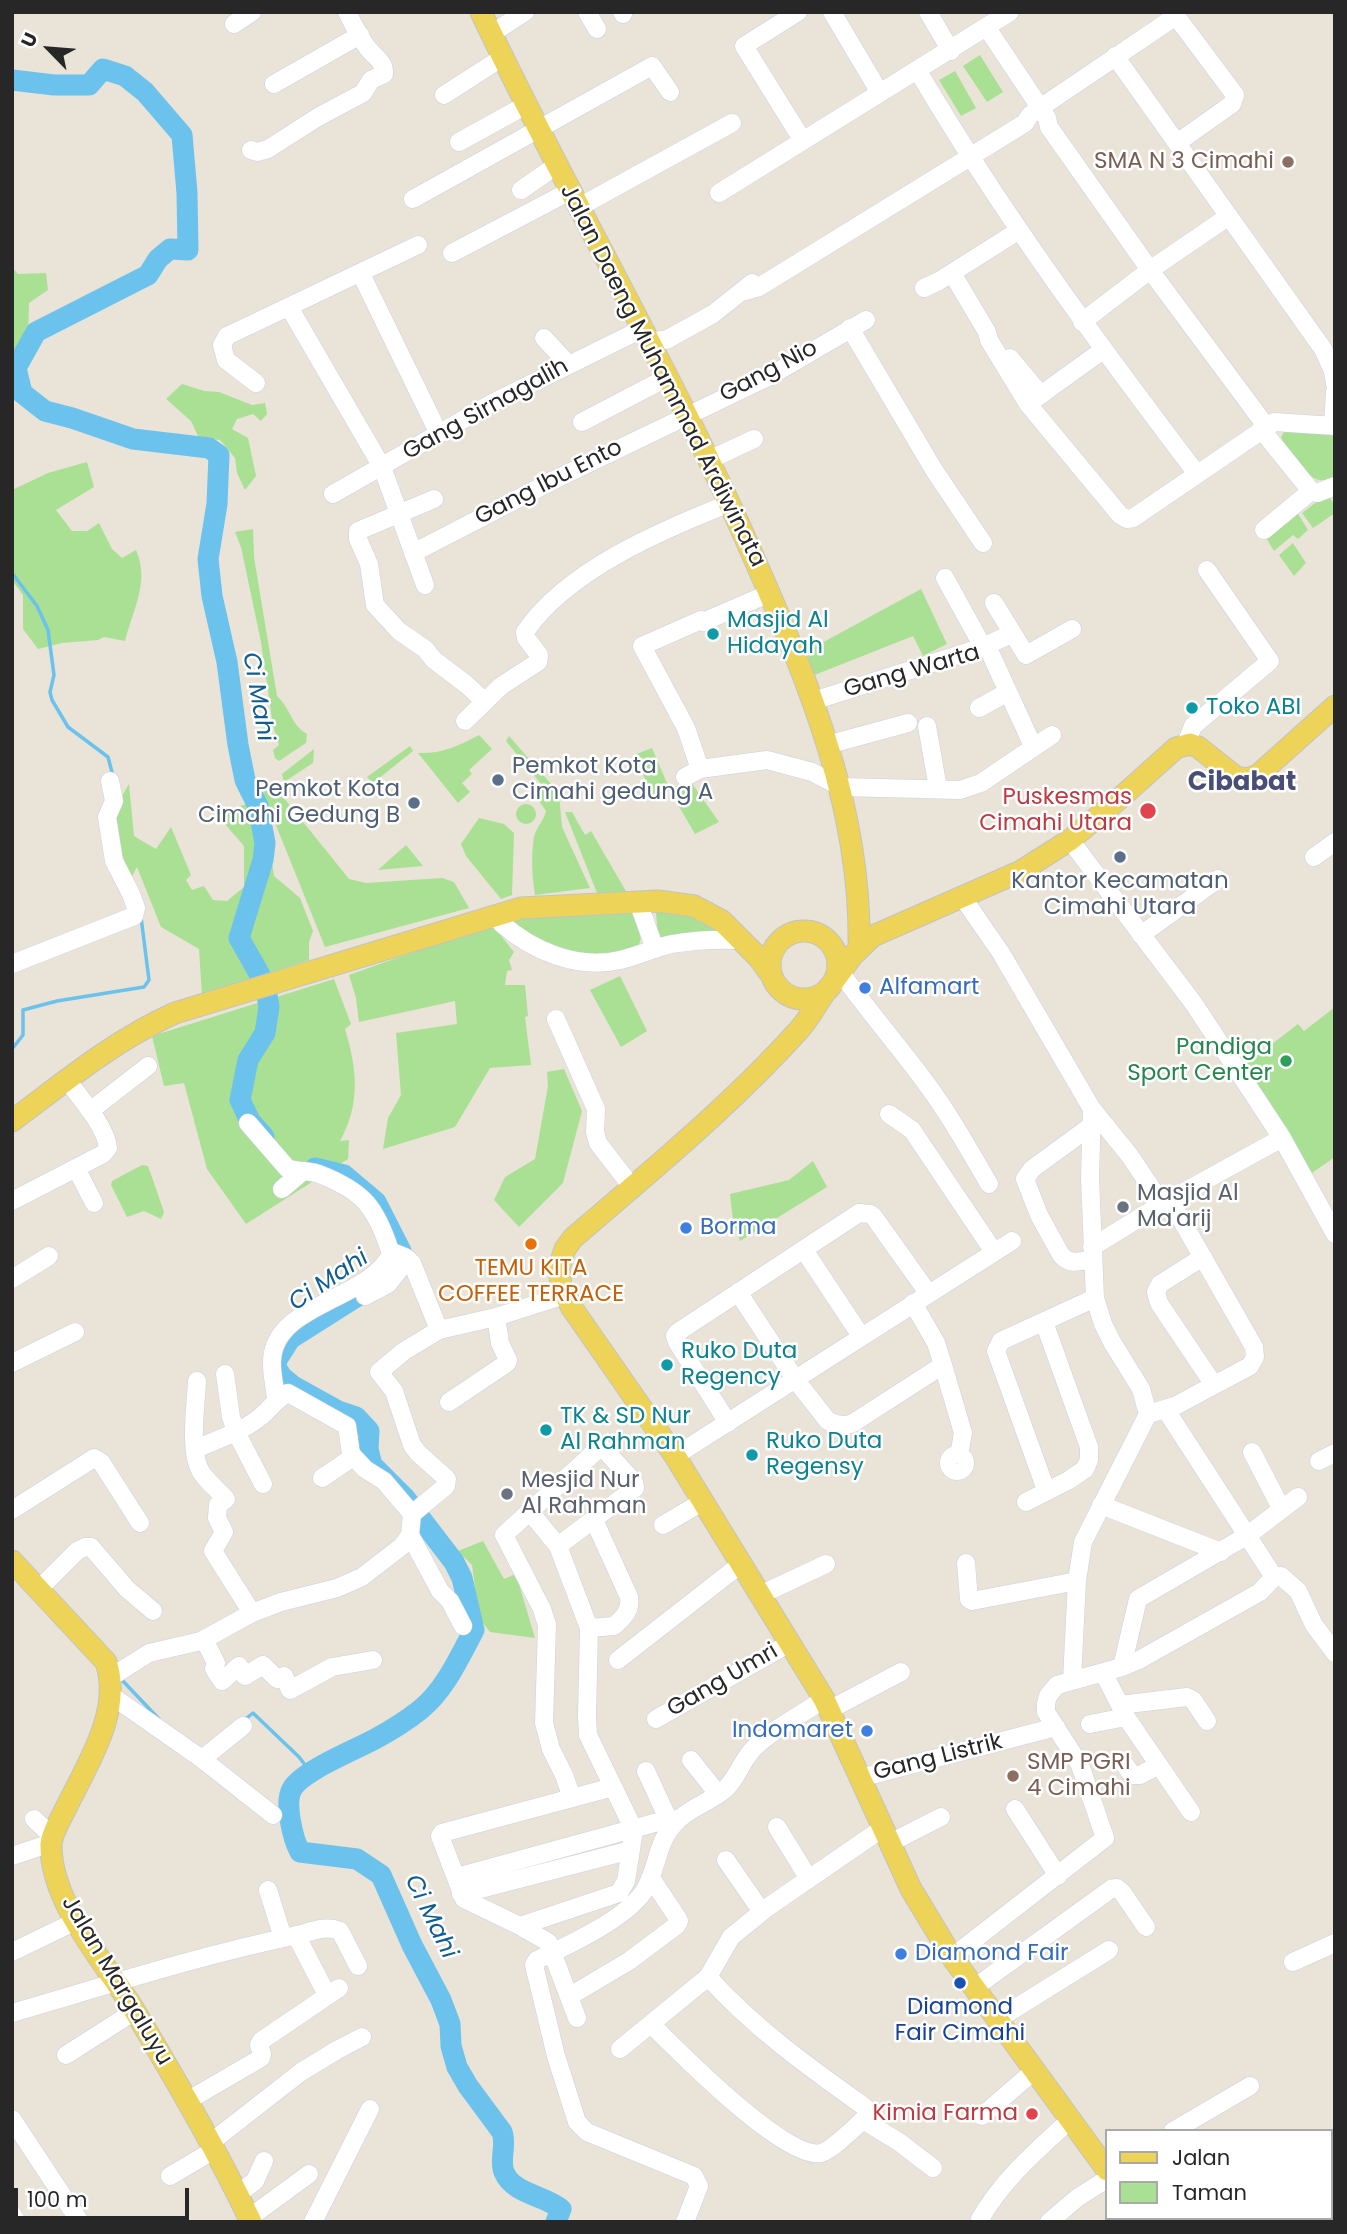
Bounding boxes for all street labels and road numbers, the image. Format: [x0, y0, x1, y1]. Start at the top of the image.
street label: Jalan Daeng Muhammad Ardiwinata [553, 180, 771, 572]
street label: Gang Nio [716, 335, 822, 409]
street label: Gang Sirnagalih [398, 353, 574, 467]
street label: Gang Ibu Ento [471, 434, 627, 532]
street label: Gang Warta [841, 639, 983, 705]
street label: Gang Umri [663, 1638, 783, 1724]
street label: Gang Listrik [871, 1729, 1005, 1787]
street label: Jalan Margaluyu [55, 1891, 177, 2071]

